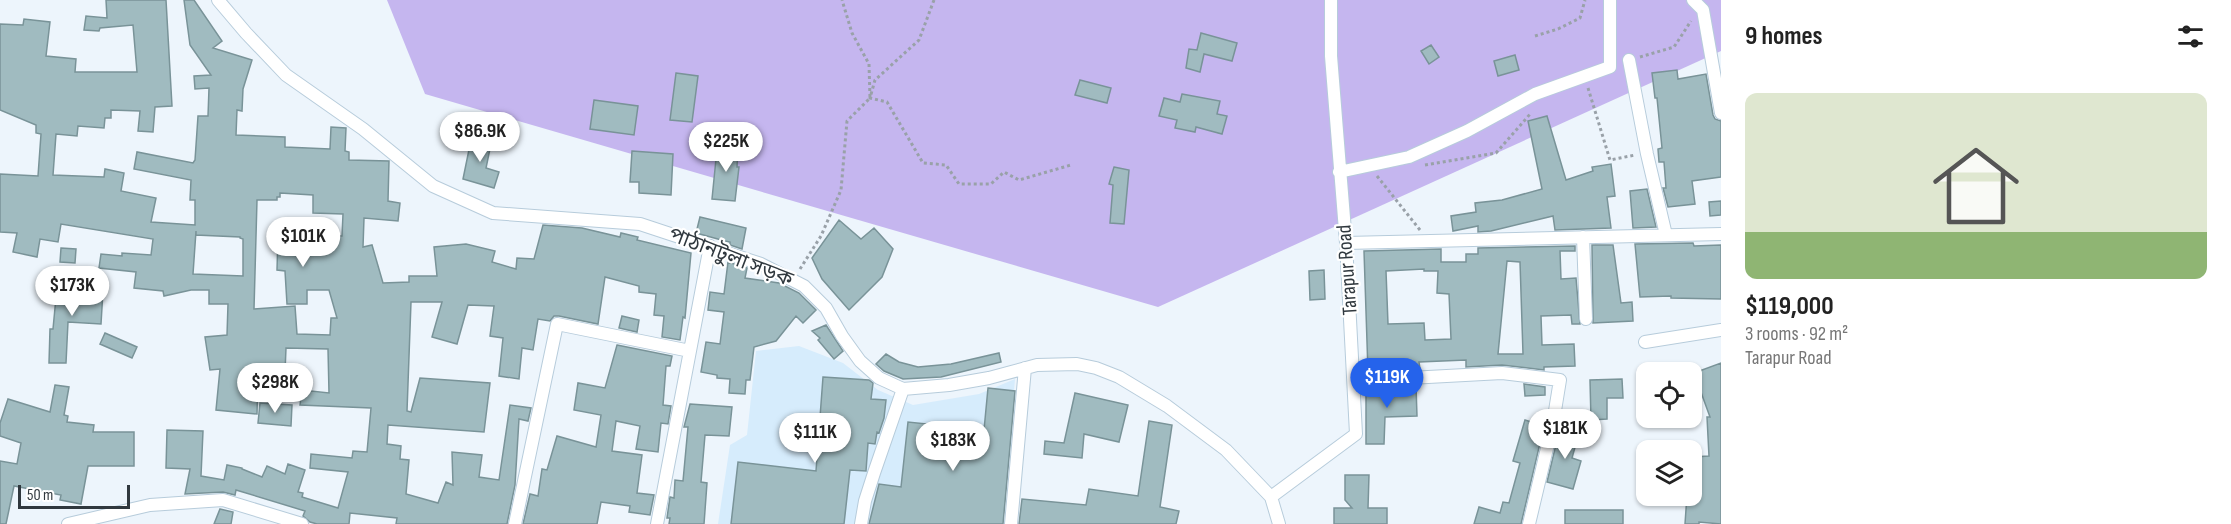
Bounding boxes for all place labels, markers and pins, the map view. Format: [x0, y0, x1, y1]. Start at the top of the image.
pin: $86.9K [431, 112, 529, 163]
pin: $225K [684, 122, 768, 173]
pin: $101K [261, 217, 345, 268]
pin: $173K [30, 266, 114, 317]
pin: $119K [1345, 358, 1429, 409]
pin: $298K [233, 363, 317, 414]
pin: $181K [1523, 409, 1607, 460]
pin: $111K [773, 413, 857, 464]
pin: $183K [911, 421, 995, 472]

